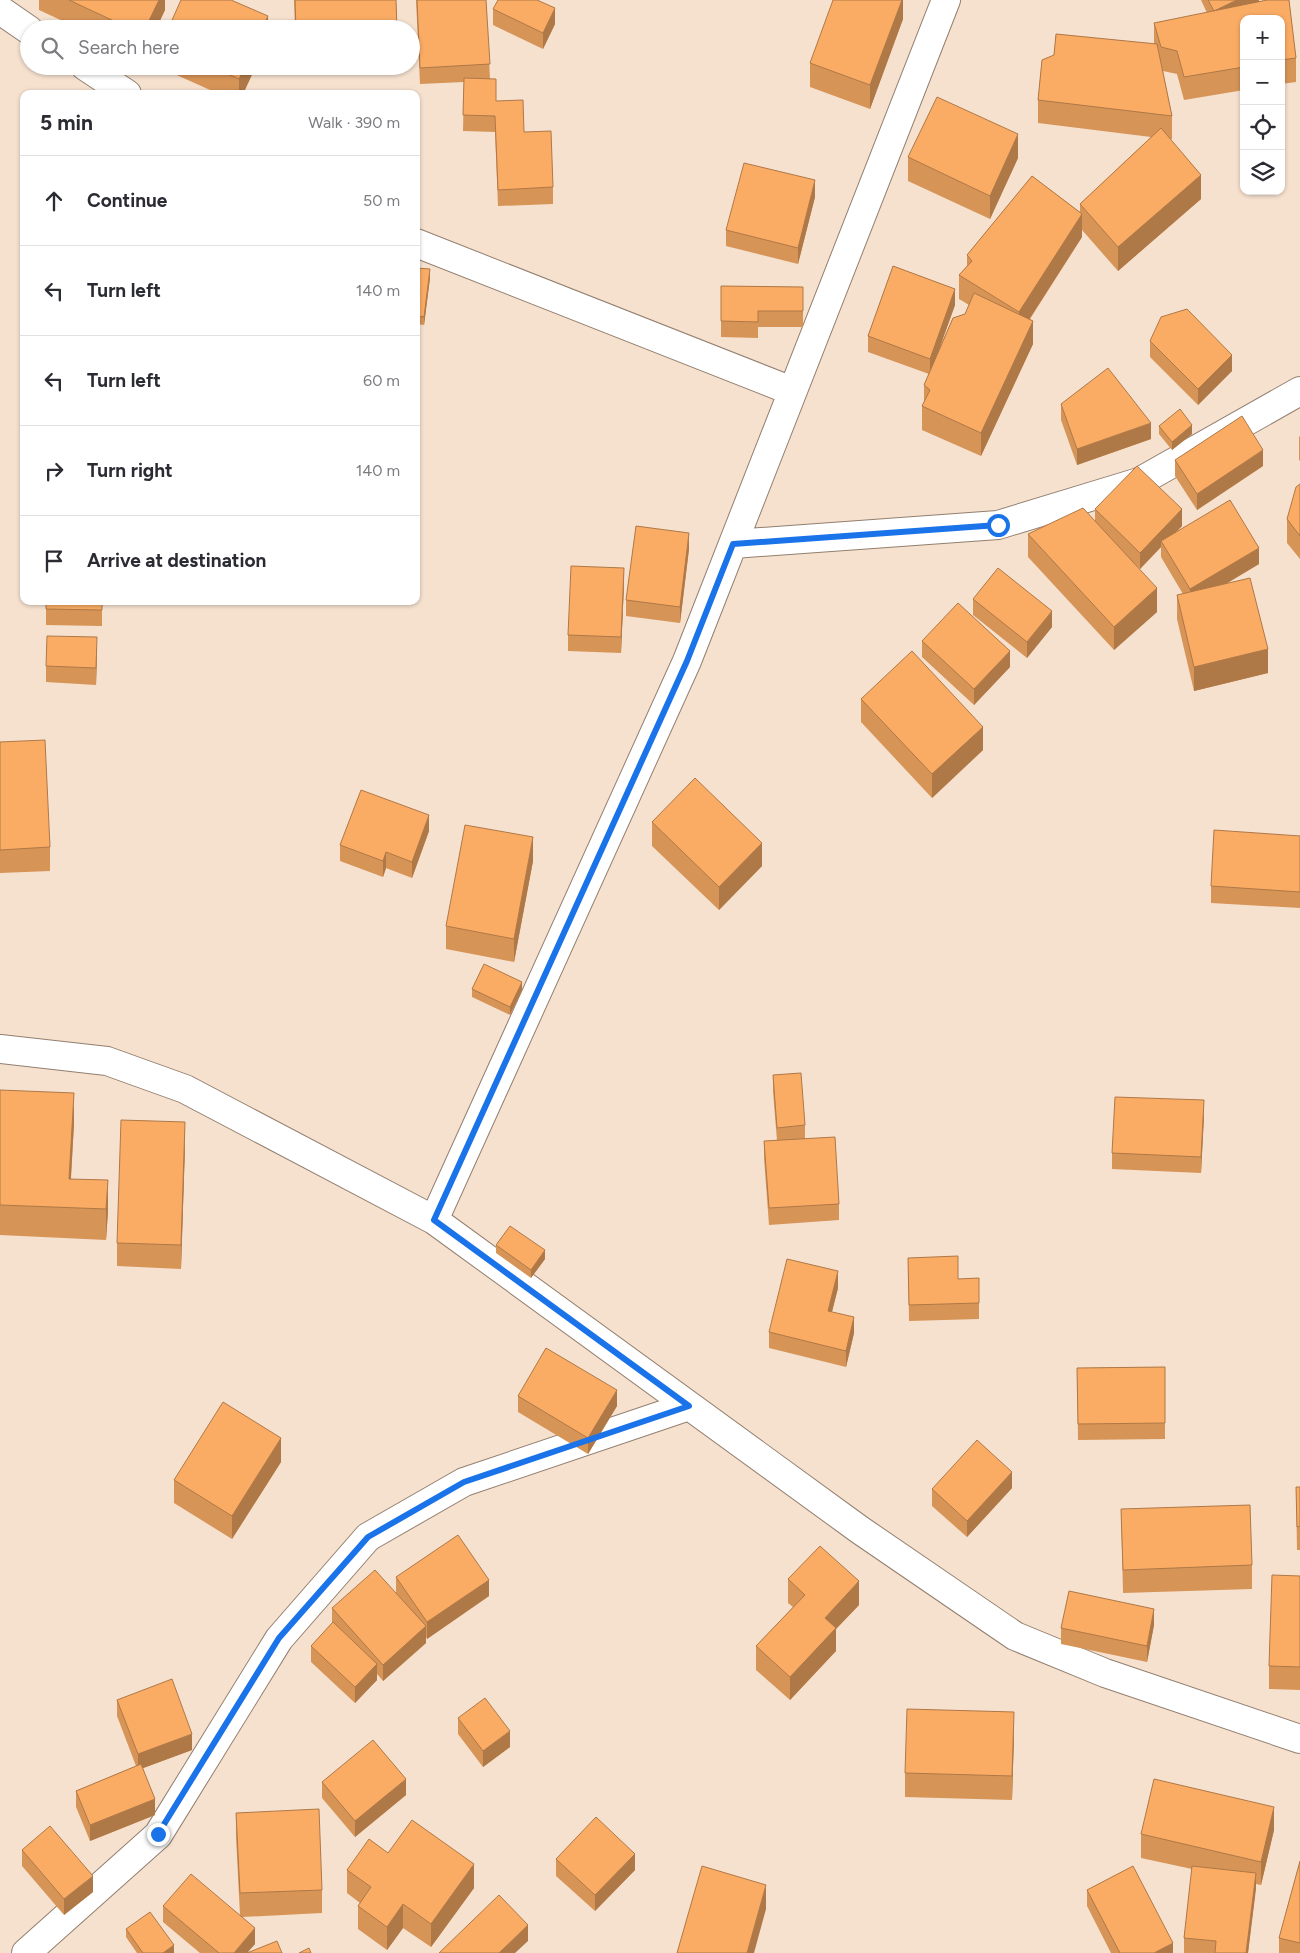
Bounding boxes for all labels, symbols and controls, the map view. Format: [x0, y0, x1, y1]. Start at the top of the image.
map controls [1240, 15, 1285, 195]
button: + [1240, 15, 1285, 60]
search box [20, 20, 420, 75]
icon: search [38, 34, 66, 62]
text: Search here [78, 36, 180, 59]
button: − [1240, 60, 1285, 105]
button: locate [1240, 105, 1285, 150]
text: 5 min [40, 110, 93, 135]
text: Walk · 390 m [308, 113, 400, 132]
button: layers [1240, 150, 1285, 195]
icon: ahead [40, 187, 68, 215]
text: Continue [87, 189, 167, 212]
text: 50 m [363, 191, 400, 210]
icon: left [40, 277, 68, 305]
text: Turn left [87, 279, 161, 302]
text: 140 m [356, 281, 400, 300]
icon: left [40, 367, 68, 395]
text: Turn left [87, 369, 161, 392]
text: 60 m [363, 371, 400, 390]
icon: right [40, 457, 68, 485]
text: Turn right [87, 459, 173, 482]
text: 140 m [356, 461, 400, 480]
route start [987, 514, 1010, 537]
icon: arrive [40, 547, 68, 575]
text: Arrive at destination [87, 549, 266, 572]
route end [147, 1823, 170, 1846]

